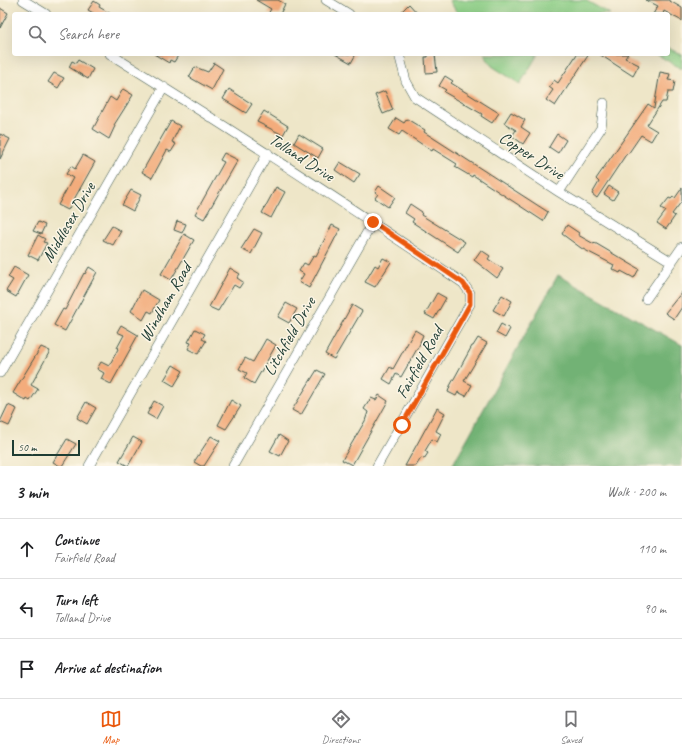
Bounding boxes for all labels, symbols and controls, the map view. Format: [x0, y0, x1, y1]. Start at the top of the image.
search box [12, 12, 670, 56]
icon: search [26, 23, 48, 45]
text: Search here [58, 25, 119, 44]
street label: Copper Drive [495, 127, 569, 185]
street label: Tolland Drive [265, 129, 340, 187]
street label: Middlesex Drive [37, 177, 101, 266]
route end [364, 213, 382, 231]
street label: Windham Road [134, 256, 198, 345]
street label: Litchfield Drive [259, 292, 321, 379]
street label: Fairfield Road [391, 320, 449, 402]
route start [393, 416, 411, 434]
scale bar [12, 438, 80, 457]
text: 50 m [18, 440, 37, 454]
text: 3 min [16, 482, 49, 503]
text: Walk · 200 m [607, 484, 666, 500]
text: Continue [54, 531, 99, 550]
icon: ahead [16, 538, 38, 560]
text: 110 m [638, 541, 666, 557]
text: Fairfield Road [54, 550, 115, 566]
text: Turn left [54, 591, 97, 610]
icon: left [16, 598, 38, 620]
text: 90 m [644, 601, 666, 617]
text: Tolland Drive [54, 610, 110, 626]
icon: arrive [16, 658, 38, 680]
text: Arrive at destination [54, 659, 161, 678]
tab: Map [100, 708, 122, 746]
tab: Directions [322, 708, 360, 746]
tab: Saved [560, 708, 582, 746]

